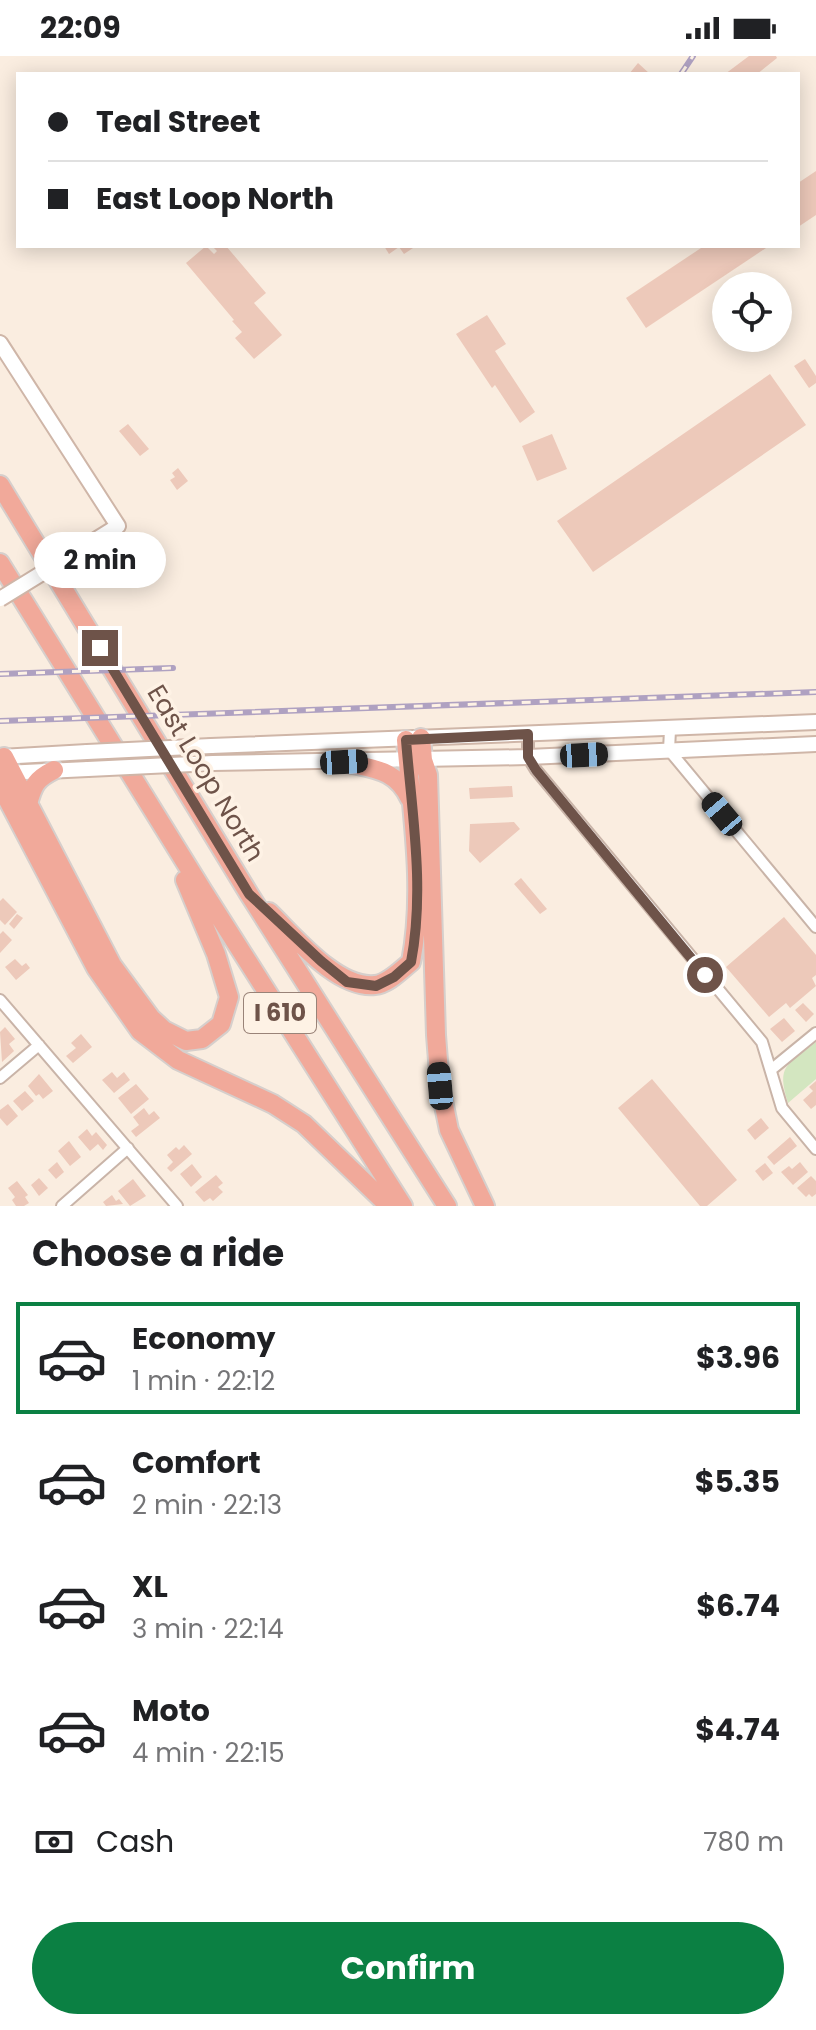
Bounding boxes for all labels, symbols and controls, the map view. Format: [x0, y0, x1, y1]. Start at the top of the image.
text: 22:09 [40, 6, 121, 49]
text: Teal Street [96, 100, 260, 143]
text: East Loop North [96, 177, 334, 220]
map controls [712, 272, 792, 352]
button: locate [712, 272, 792, 352]
callout: 2 min [34, 532, 166, 588]
text: 2 min [63, 542, 137, 578]
route end [82, 630, 118, 666]
street label: East Loop North [139, 678, 273, 868]
car [559, 742, 609, 768]
car [319, 749, 369, 775]
car [697, 788, 747, 840]
route start [687, 957, 723, 993]
road number: I 610 [244, 993, 316, 1033]
car [426, 1061, 454, 1111]
text: Choose a ride [32, 1228, 284, 1279]
text: Economy [132, 1317, 276, 1360]
icon: car [36, 1322, 108, 1394]
text: $3.96 [696, 1336, 780, 1379]
text: 1 min · 22:12 [132, 1363, 275, 1399]
text: Comfort [132, 1441, 261, 1484]
icon: car [36, 1446, 108, 1518]
text: $5.35 [695, 1460, 780, 1503]
text: 2 min · 22:13 [132, 1487, 282, 1523]
text: XL [132, 1565, 168, 1608]
icon: car [36, 1570, 108, 1642]
text: $6.74 [696, 1584, 780, 1627]
text: 3 min · 22:14 [132, 1611, 284, 1647]
text: Moto [132, 1689, 210, 1732]
icon: car [36, 1694, 108, 1766]
text: $4.74 [695, 1708, 780, 1751]
text: 4 min · 22:15 [132, 1735, 285, 1771]
icon: cash [32, 1820, 76, 1864]
text: Cash [96, 1820, 174, 1863]
text: 780 m [703, 1824, 784, 1860]
button: Confirm [32, 1922, 784, 2014]

